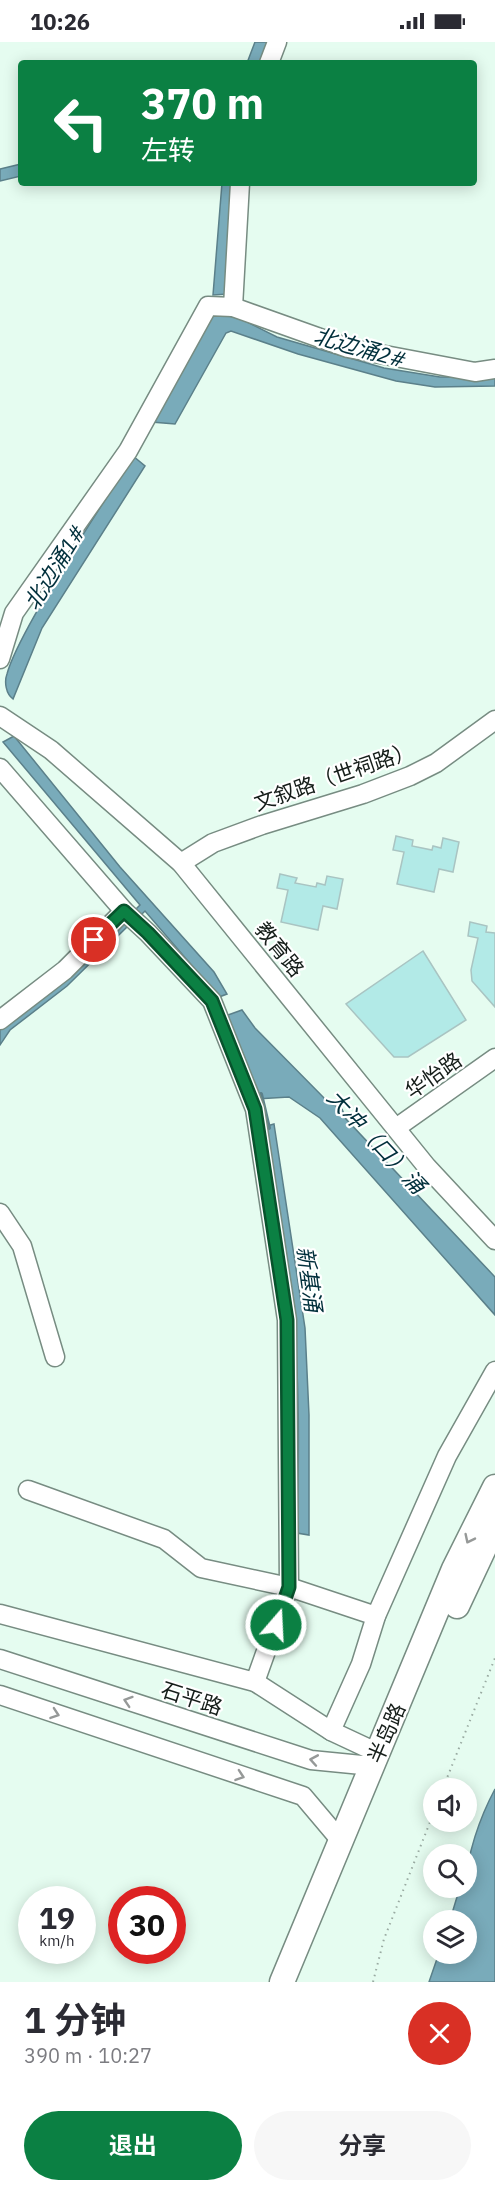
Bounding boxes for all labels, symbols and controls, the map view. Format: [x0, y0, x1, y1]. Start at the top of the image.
text: 10:26 [30, 7, 90, 36]
text: 370 m [141, 76, 264, 131]
icon: left [42, 84, 120, 162]
text: 左转 [141, 132, 195, 167]
water label: 北边涌2# [311, 320, 409, 374]
water label: 北边涌1# [17, 519, 91, 615]
street label: 文叙路（世祠路） [250, 735, 418, 817]
pin [68, 914, 119, 965]
street label: 教育路 [249, 916, 311, 982]
icon: arrive [77, 923, 110, 956]
street label: 华怡路 [399, 1045, 467, 1105]
water label: 大冲（口）涌 [321, 1083, 435, 1201]
water label: 新基涌 [291, 1244, 329, 1317]
one-way arrow [465, 1533, 477, 1544]
position arrow [244, 1593, 308, 1657]
street label: 石平路 [158, 1675, 226, 1721]
one-way arrow [123, 1695, 134, 1708]
street label: 半岛路 [361, 1699, 411, 1767]
one-way arrow [50, 1706, 60, 1719]
one-way arrow [309, 1754, 319, 1766]
one-way arrow [234, 1768, 245, 1781]
map controls [423, 1778, 477, 1964]
button: sound [423, 1778, 477, 1832]
button: search [423, 1844, 477, 1898]
speed limit sign: 30 [108, 1886, 186, 1964]
text: 19 [39, 1898, 75, 1937]
button: layers [423, 1910, 477, 1964]
text: km/h [39, 1931, 75, 1950]
text: 1 分钟 [24, 1996, 126, 2043]
button: close [408, 2002, 471, 2065]
text: 390 m · 10:27 [24, 2042, 152, 2069]
button: 退出 [24, 2111, 242, 2180]
button: 分享 [254, 2111, 471, 2180]

